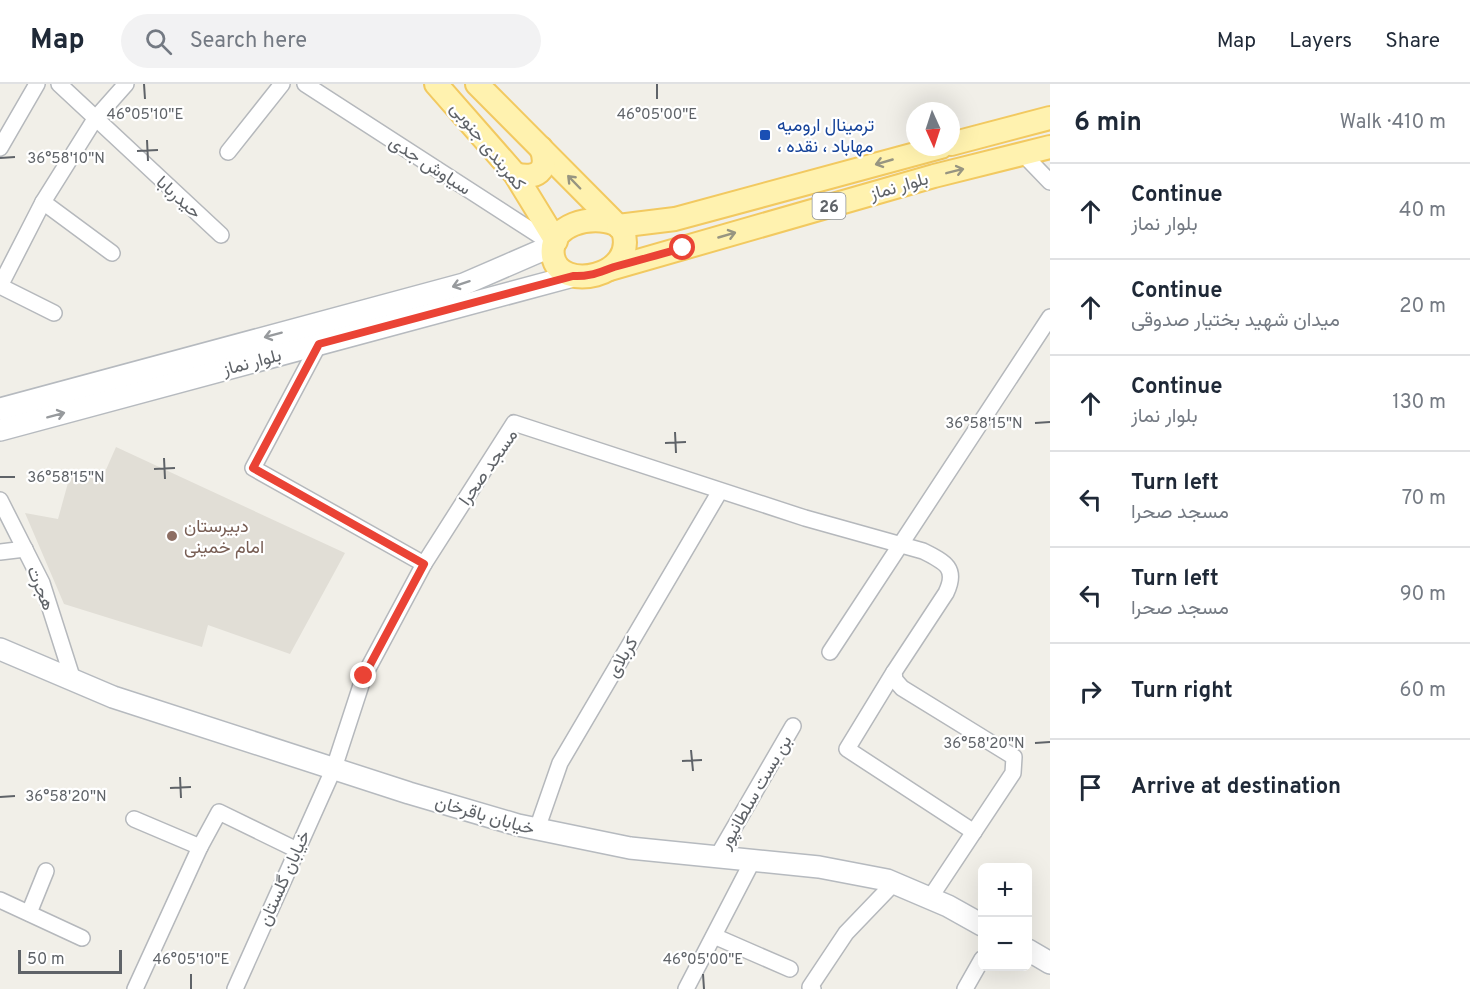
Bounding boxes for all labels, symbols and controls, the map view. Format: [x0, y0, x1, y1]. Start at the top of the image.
search box [121, 14, 541, 68]
text: Map [30, 23, 85, 59]
icon: search [142, 25, 175, 58]
text: Search here [190, 28, 307, 55]
text: Map [1217, 28, 1256, 55]
text: Layers [1289, 28, 1352, 55]
text: Share [1385, 28, 1440, 55]
street label: کمربندی جنوبی [444, 98, 530, 196]
north arrow [906, 102, 960, 156]
text: 46°05'10"E [107, 106, 183, 125]
text: 46°05'00"E [617, 106, 697, 125]
text: 6 min [1074, 107, 1142, 140]
text: Walk · 410 m [1340, 110, 1446, 136]
place label: ترمینال ارومیه ، مهاباد ، نقده [777, 115, 874, 159]
marker: ترمینال ارومیه ، مهاباد ، نقده [758, 128, 772, 142]
street label: سیاوش جدی [384, 131, 475, 201]
text: 36°58'10"N [27, 150, 105, 169]
one-way arrow [875, 157, 894, 169]
one-way arrow [945, 165, 964, 176]
street label: بلوار نماز [866, 168, 931, 207]
street label: حیدربابا [150, 172, 206, 225]
one-way arrow [567, 174, 582, 189]
text: Continue [1131, 182, 1222, 209]
road number: 26 [812, 193, 846, 219]
icon: ahead [1074, 195, 1107, 228]
text: 40 m [1399, 198, 1446, 224]
text: بلوار نماز [1131, 212, 1198, 238]
one-way arrow [717, 229, 736, 240]
route start [669, 234, 695, 260]
text: Continue [1131, 278, 1222, 305]
one-way arrow [452, 279, 471, 290]
icon: ahead [1074, 291, 1107, 324]
text: 20 m [1399, 294, 1446, 320]
text: میدان شهید بختیار صدوقی [1131, 308, 1340, 334]
one-way arrow [264, 330, 283, 341]
street label: بلوار نماز [219, 345, 284, 383]
text: Continue [1131, 374, 1222, 401]
icon: ahead [1074, 387, 1107, 420]
text: 130 m [1392, 390, 1446, 416]
text: بلوار نماز [1131, 404, 1198, 430]
one-way arrow [46, 408, 65, 420]
text: 36°58'15"N [945, 415, 1023, 434]
street label: مسجد صحرا [455, 425, 524, 511]
text: 36°58'15"N [27, 469, 105, 488]
text: Turn left [1131, 470, 1219, 497]
icon: left [1074, 483, 1107, 516]
text: 70 m [1402, 486, 1446, 512]
text: مسجد صحرا [1131, 500, 1229, 526]
place label: دبیرستان امام خمینی [184, 516, 264, 560]
marker: دبیرستان امام خمینی [165, 529, 179, 543]
street label: هجرت [20, 563, 59, 614]
text: Turn left [1131, 566, 1219, 593]
icon: left [1074, 579, 1107, 612]
text: 90 m [1400, 582, 1446, 608]
text: مسجد صحرا [1131, 596, 1229, 622]
street label: کربلای [602, 633, 644, 682]
route end [350, 662, 376, 688]
icon: right [1074, 675, 1107, 708]
text: Turn right [1131, 678, 1233, 705]
text: 60 m [1400, 678, 1446, 704]
street label: بن بست سلطانپور [714, 732, 798, 855]
text: 36°58'20"N [943, 735, 1025, 754]
icon: arrive [1074, 771, 1107, 804]
text: Arrive at destination [1131, 774, 1341, 801]
text: 36°58'20"N [25, 788, 107, 807]
street label: خیابان باقرخان [432, 791, 537, 842]
street label: خیابان گلستان [254, 827, 317, 930]
map controls [978, 863, 1032, 971]
button: + [978, 863, 1032, 917]
button: − [978, 917, 1032, 971]
scale bar [18, 947, 122, 974]
text: 50 m [27, 950, 65, 970]
text: 46°05'10"E [153, 951, 229, 970]
text: 46°05'00"E [663, 951, 743, 970]

